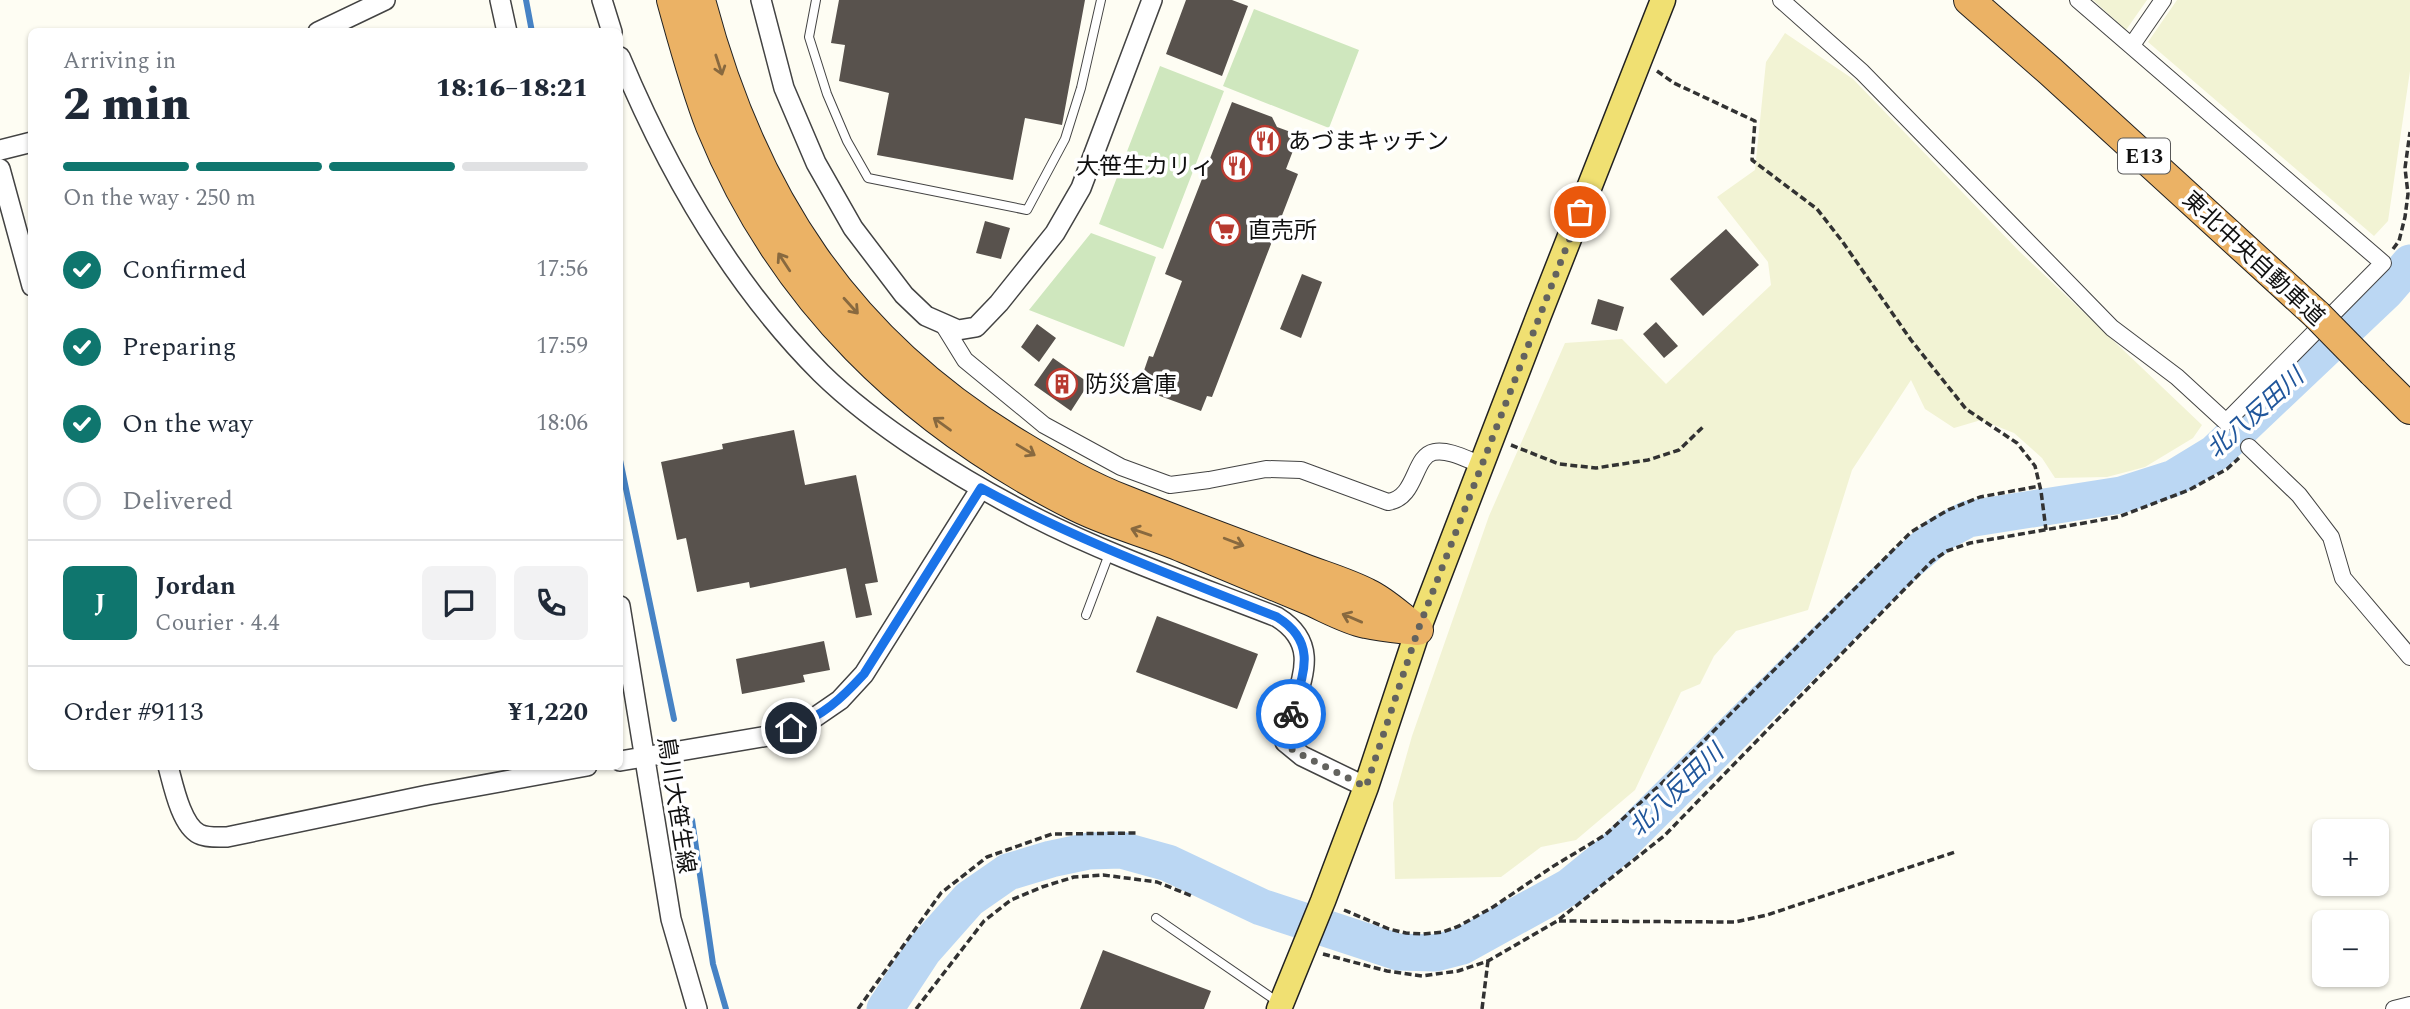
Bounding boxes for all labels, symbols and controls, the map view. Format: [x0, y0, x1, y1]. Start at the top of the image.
text: Arriving in [63, 44, 176, 79]
one-way arrow [714, 54, 726, 76]
text: 18:16–18:21 [436, 68, 588, 108]
text: 2 min [63, 70, 190, 140]
restaurant icon: あづまキッチン [1248, 124, 1282, 158]
place label: あづまキッチン [1288, 125, 1449, 160]
road number: E13 [2118, 138, 2170, 174]
restaurant icon: 大笹生カリィ [1220, 149, 1254, 183]
place label: 大笹生カリィ [1076, 150, 1214, 185]
text: On the way · 250 m [63, 181, 256, 216]
pin [1550, 182, 1610, 242]
street label: 東北中央自動車道 [2174, 184, 2332, 335]
icon: bag [1561, 193, 1599, 231]
supermarket icon: 直売所 [1208, 213, 1242, 247]
place label: 直売所 [1248, 214, 1317, 249]
text: Confirmed [122, 250, 247, 290]
icon: check [63, 251, 101, 289]
text: 17:56 [536, 252, 588, 287]
one-way arrow [777, 253, 791, 272]
one-way arrow [843, 297, 860, 314]
text: Preparing [122, 327, 236, 367]
icon: check [63, 328, 101, 366]
text: 17:59 [536, 329, 588, 364]
water label: 北八反田川 [2199, 358, 2315, 467]
building icon: 防災倉庫 [1045, 367, 1079, 401]
place label: 防災倉庫 [1085, 368, 1177, 403]
text: On the way [122, 404, 253, 444]
icon: check [63, 405, 101, 443]
text: 18:06 [536, 406, 588, 441]
one-way arrow [933, 417, 952, 431]
one-way arrow [1016, 443, 1036, 457]
text: Delivered [122, 481, 233, 521]
one-way arrow [1130, 525, 1152, 538]
one-way arrow [1222, 537, 1244, 549]
text: Jordan [155, 566, 236, 606]
button: chat [422, 566, 496, 640]
button: phone [514, 566, 588, 640]
text: J [94, 583, 106, 623]
text: Courier · 4.4 [155, 606, 280, 641]
one-way arrow [1341, 611, 1363, 624]
courier [1256, 679, 1326, 749]
text: Order #9113 [63, 692, 203, 732]
text: ¥1,220 [508, 692, 588, 732]
icon: bike [1272, 695, 1310, 733]
pin [761, 698, 821, 758]
icon: home [772, 709, 810, 747]
street label: 鳥川大笹生線 [647, 734, 704, 876]
water label: 北八反田川 [1621, 734, 1735, 845]
map controls [2312, 819, 2389, 987]
button: + [2312, 819, 2389, 896]
button: − [2312, 910, 2389, 987]

